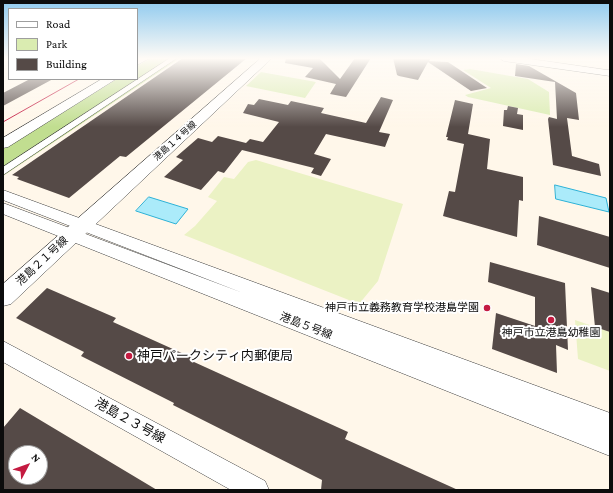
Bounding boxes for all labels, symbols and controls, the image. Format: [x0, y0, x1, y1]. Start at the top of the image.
legend [8, 8, 138, 80]
text: Road [46, 17, 70, 31]
text: Park [46, 37, 67, 51]
text: Building [46, 57, 87, 71]
street label: 港島１４号線 [151, 119, 199, 163]
street label: 港島２１号線 [13, 234, 71, 288]
place label: 神戸市立義務教育学校港島学園 [325, 301, 479, 315]
marker: 神戸市立義務教育学校港島学園 [482, 303, 492, 313]
street label: 港島５号線 [278, 310, 334, 342]
marker: 神戸市立港島幼稚園 [546, 315, 556, 325]
place label: 神戸市立港島幼稚園 [502, 326, 600, 340]
place label: 神戸パークシティ内郵便局 [137, 348, 293, 364]
marker: 神戸パークシティ内郵便局 [124, 351, 134, 361]
street label: 港島２３号線 [92, 395, 168, 447]
north arrow [8, 445, 48, 485]
text: N [29, 451, 43, 465]

